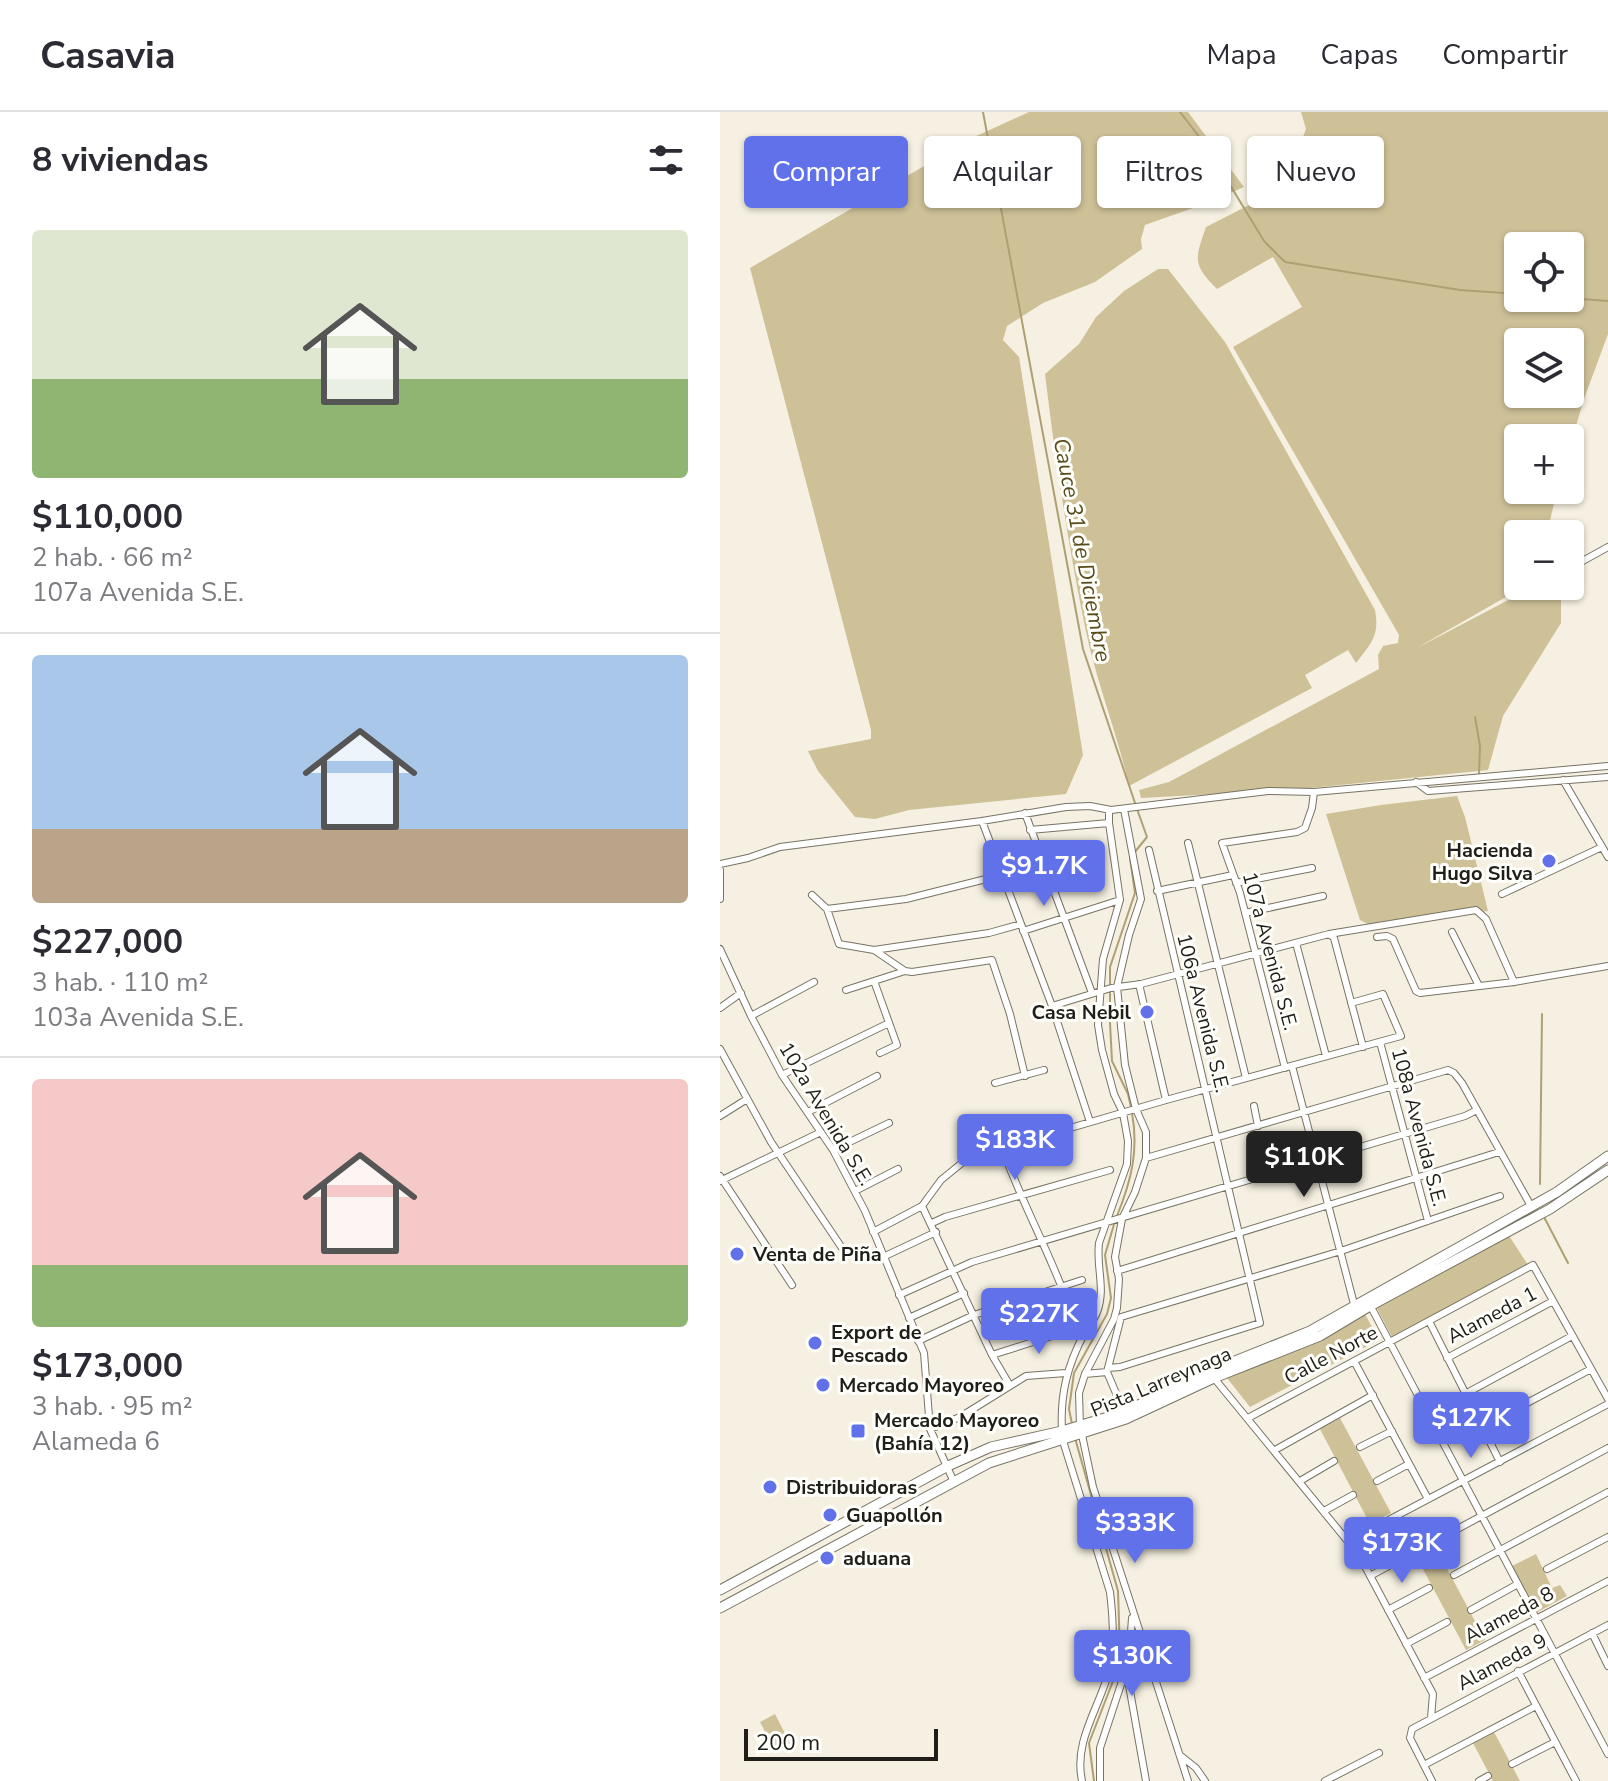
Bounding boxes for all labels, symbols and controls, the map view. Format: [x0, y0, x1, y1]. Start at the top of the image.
text: Casavia [40, 30, 176, 81]
text: Mapa [1207, 36, 1276, 74]
text: Capas [1320, 36, 1398, 74]
text: Compartir [1442, 36, 1568, 74]
chip: Comprar [744, 136, 908, 208]
chip: Alquilar [924, 136, 1081, 208]
chip: Filtros [1097, 136, 1231, 208]
chip: Nuevo [1247, 136, 1384, 208]
text: 8 viviendas [32, 137, 209, 183]
icon: filters [644, 138, 688, 182]
map controls [1504, 232, 1584, 600]
button: locate [1504, 232, 1584, 312]
icon: home [288, 282, 432, 426]
button: layers [1504, 328, 1584, 408]
button: + [1504, 424, 1584, 504]
water label: Cauce 31 de Diciembre [1046, 435, 1118, 665]
text: $110,000 [32, 494, 183, 540]
button: − [1504, 520, 1584, 600]
text: 2 hab. · 66 m² [32, 540, 193, 575]
text: 107a Avenida S.E. [32, 575, 244, 610]
icon: home [288, 707, 432, 851]
place label: Hacienda Hugo Silva [1432, 837, 1533, 887]
pin: $91.7K [979, 840, 1109, 908]
text: $91.7K [1001, 848, 1087, 883]
marker: Hacienda Hugo Silva [1540, 852, 1558, 870]
street label: 107a Avenida S.E. [1236, 869, 1304, 1033]
text: $227,000 [32, 919, 183, 965]
street label: 106a Avenida S.E. [1170, 931, 1236, 1095]
text: 3 hab. · 110 m² [32, 965, 208, 1000]
place label: Casa Nebil [1031, 999, 1132, 1026]
text: 103a Avenida S.E. [32, 1000, 244, 1035]
marker: Casa Nebil [1138, 1003, 1156, 1021]
street label: 102a Avenida S.E. [772, 1037, 880, 1191]
street label: 108a Avenida S.E. [1385, 1045, 1453, 1209]
pin: $183K [959, 1114, 1071, 1182]
text: $183K [975, 1122, 1055, 1157]
icon: home [288, 1131, 432, 1275]
pin: $110K [1248, 1131, 1360, 1199]
text: $110K [1264, 1139, 1344, 1174]
place label: Venta de Piña [752, 1241, 882, 1268]
marker: Venta de Piña [728, 1245, 746, 1263]
street label: Alameda 1 [1442, 1280, 1542, 1350]
pin: $227K [983, 1288, 1095, 1356]
text: $227K [999, 1296, 1079, 1331]
place label: Export de Pescado [831, 1319, 922, 1369]
street label: Calle Norte [1279, 1319, 1383, 1391]
marker: Export de Pescado [806, 1334, 824, 1352]
street label: Pista Larreynaga [1087, 1340, 1235, 1424]
text: $173,000 [32, 1343, 183, 1389]
place label: Mercado Mayoreo [839, 1372, 1004, 1399]
marker: Mercado Mayoreo [814, 1376, 832, 1394]
text: 3 hab. · 95 m² [32, 1389, 193, 1424]
pin: $127K [1415, 1392, 1527, 1460]
text: $127K [1431, 1400, 1511, 1435]
place label: Mercado Mayoreo (Bahía 12) [874, 1407, 1039, 1457]
marker: Mercado Mayoreo (Bahía 12) [849, 1422, 867, 1440]
text: Alameda 6 [32, 1424, 160, 1459]
place label: Distribuidoras [786, 1474, 917, 1501]
marker: Distribuidoras [761, 1478, 779, 1496]
pin: $333K [1079, 1497, 1191, 1565]
place label: Guapollón [846, 1502, 943, 1529]
text: $333K [1095, 1505, 1175, 1540]
marker: Guapollón [821, 1506, 839, 1524]
pin: $173K [1346, 1517, 1458, 1585]
text: $173K [1362, 1525, 1442, 1560]
place label: aduana [843, 1545, 911, 1572]
marker: aduana [818, 1549, 836, 1567]
street label: Alameda 8 [1459, 1580, 1559, 1650]
street label: Alameda 9 [1452, 1627, 1552, 1697]
pin: $130K [1076, 1630, 1188, 1698]
text: $130K [1092, 1638, 1172, 1673]
scale bar [744, 1725, 938, 1761]
text: 200 m [756, 1728, 820, 1758]

